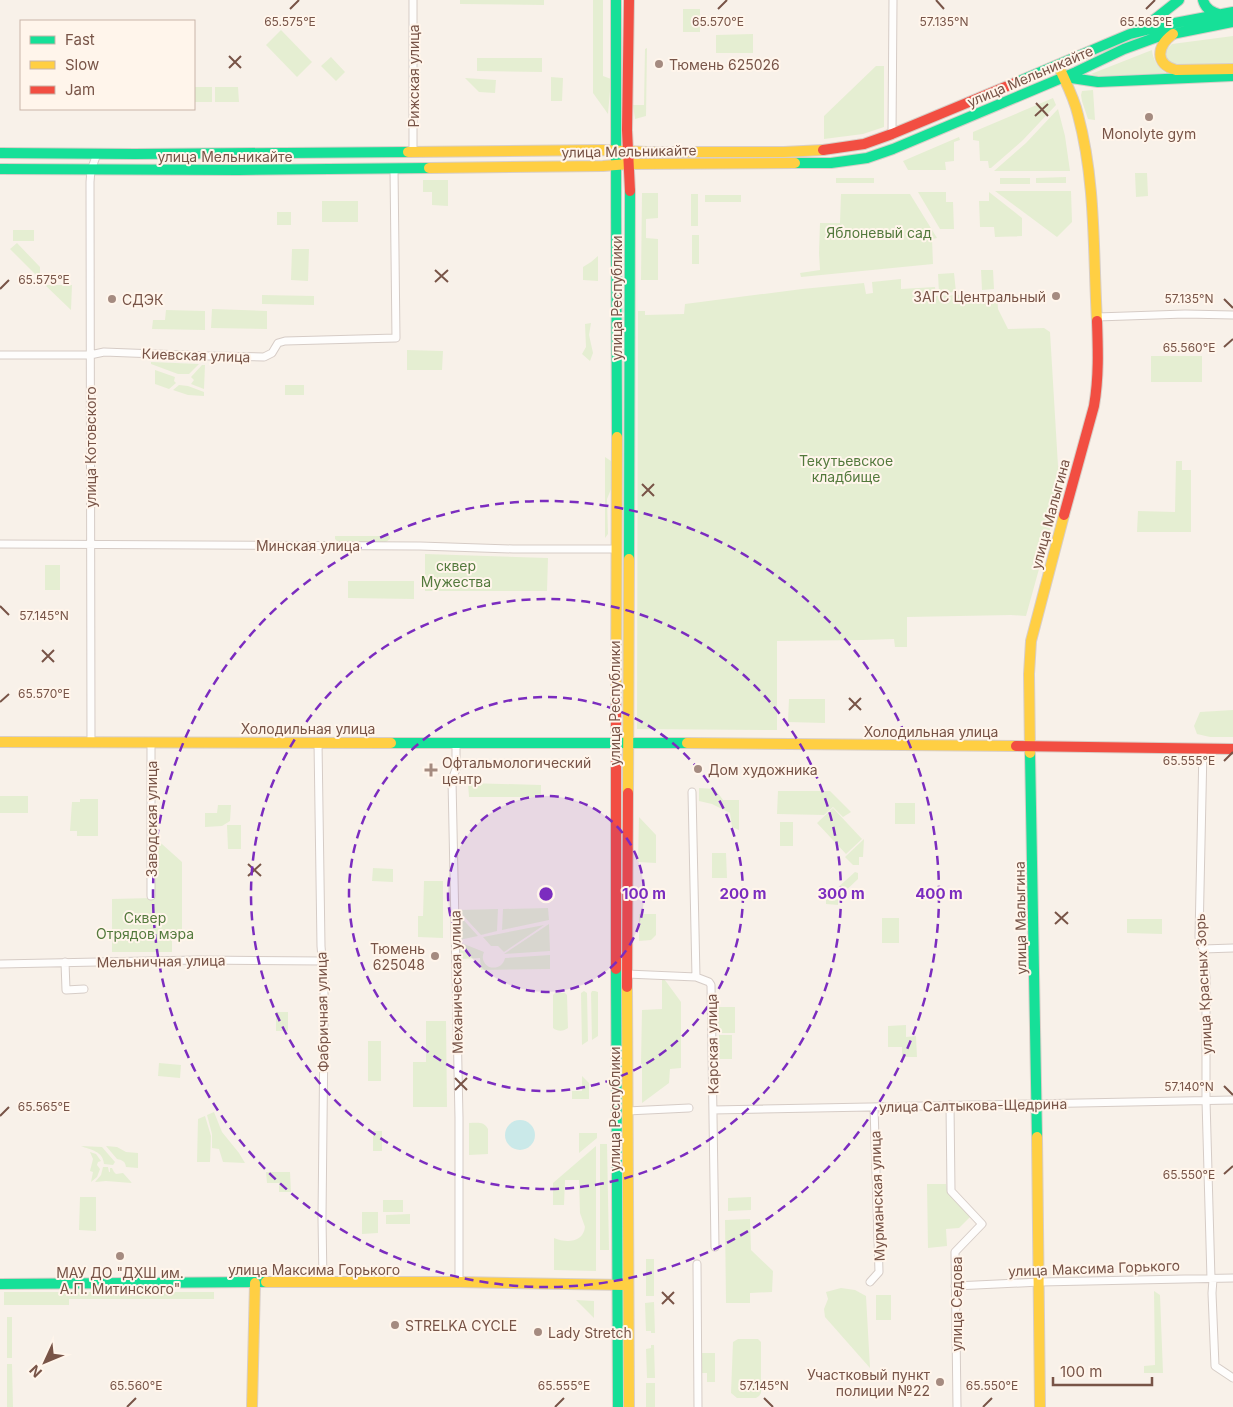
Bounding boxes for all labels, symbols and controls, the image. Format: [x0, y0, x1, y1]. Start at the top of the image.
text: 65.575°E [264, 14, 316, 29]
text: 65.570°E [692, 14, 744, 29]
text: 57.135°N [919, 14, 969, 29]
text: 65.565°E [1120, 14, 1172, 29]
legend [20, 20, 195, 110]
street label: Рижская улица [405, 24, 422, 128]
text: Fast [65, 30, 95, 49]
street label: улица Мельникайте [964, 42, 1096, 110]
text: Slow [65, 55, 99, 74]
place label: Тюмень 625026 [669, 56, 780, 73]
marker: Тюмень 625026 [653, 58, 665, 70]
text: Jam [65, 80, 95, 99]
marker: Monolyte gym [1143, 111, 1155, 123]
place label: Monolyte gym [1102, 125, 1196, 142]
street label: улица Мельникайте [561, 141, 697, 161]
street label: улица Мельникайте [157, 148, 293, 165]
park label: Яблоневый сад [826, 224, 932, 241]
street label: улица Республики [608, 235, 625, 361]
text: 65.575°E [18, 272, 70, 287]
place label: ЗАГС Центральный [913, 288, 1046, 305]
marker: ЗАГС Центральный [1050, 290, 1062, 302]
place label: СДЭК [122, 291, 164, 308]
text: 57.135°N [1164, 291, 1214, 306]
marker: СДЭК [106, 293, 118, 305]
text: 65.560°E [1163, 340, 1215, 355]
street label: Киевская улица [141, 345, 251, 365]
street label: улица Котовского [82, 386, 99, 508]
park label: Текутьевское кладбище [799, 452, 893, 485]
street label: улица Малыгина [1027, 457, 1073, 571]
street label: Минская улица [256, 537, 360, 554]
park label: сквер Мужества [421, 557, 491, 590]
text: 57.145°N [19, 608, 69, 623]
street label: улица Республики [606, 640, 623, 766]
text: 65.570°E [18, 686, 70, 701]
street label: Холодильная улица [241, 720, 375, 737]
street label: Холодильная улица [864, 723, 998, 740]
text: 65.555°E [1163, 753, 1215, 768]
place label: Офтальмологический центр [442, 754, 591, 787]
street label: Заводская улица [143, 761, 160, 877]
place label: Дом художника [708, 761, 818, 778]
marker: Офтальмологический центр [424, 763, 438, 777]
marker: Дом художника [692, 763, 704, 775]
street label: улица Малыгина [1011, 861, 1029, 975]
text: 100 m [622, 884, 666, 903]
text: 200 m [720, 884, 766, 903]
text: 300 m [817, 884, 865, 903]
text: 400 m [915, 884, 963, 903]
centre of rings [537, 885, 555, 903]
park label: Сквер Отрядов мэра [96, 909, 194, 942]
street label: Механическая улица [446, 910, 466, 1054]
street label: улица Красных Зорь [1191, 913, 1215, 1055]
place label: Тюмень 625048 [370, 940, 425, 973]
marker: Тюмень 625048 [429, 950, 441, 962]
street label: Мельничная улица [96, 951, 226, 971]
street label: Фабричная улица [312, 952, 332, 1072]
street label: Карская улица [703, 993, 721, 1095]
street label: улица Республики [606, 1046, 623, 1172]
text: 57.140°N [1164, 1079, 1214, 1094]
street label: улица Салтыкова-Щедрина [879, 1095, 1067, 1115]
text: 65.565°E [18, 1099, 70, 1114]
street label: Мурманская улица [866, 1130, 888, 1262]
text: 65.550°E [1163, 1167, 1215, 1182]
marker: МАУ ДО "ДХШ им. А.П. Митинского" [114, 1250, 126, 1262]
street label: улица Седова [948, 1256, 965, 1352]
street label: улица Максима Горького [1008, 1257, 1180, 1279]
street label: улица Максима Горького [228, 1261, 400, 1278]
place label: МАУ ДО "ДХШ им. А.П. Митинского" [56, 1264, 184, 1297]
place label: STRELKA CYCLE [405, 1317, 517, 1334]
marker: STRELKA CYCLE [389, 1319, 401, 1331]
place label: Lady Stretch [548, 1324, 632, 1341]
marker: Lady Stretch [532, 1326, 544, 1338]
north arrow [20, 1337, 70, 1387]
scale bar [1053, 1354, 1152, 1386]
text: N [25, 1362, 45, 1381]
text: 100 m [1060, 1362, 1102, 1381]
place label: Участковый пункт полиции №22 [807, 1366, 930, 1399]
marker: Участковый пункт полиции №22 [934, 1376, 946, 1388]
text: 65.560°E [110, 1378, 162, 1393]
text: 65.555°E [538, 1378, 590, 1393]
text: 57.145°N [739, 1378, 789, 1393]
text: 65.550°E [966, 1378, 1018, 1393]

